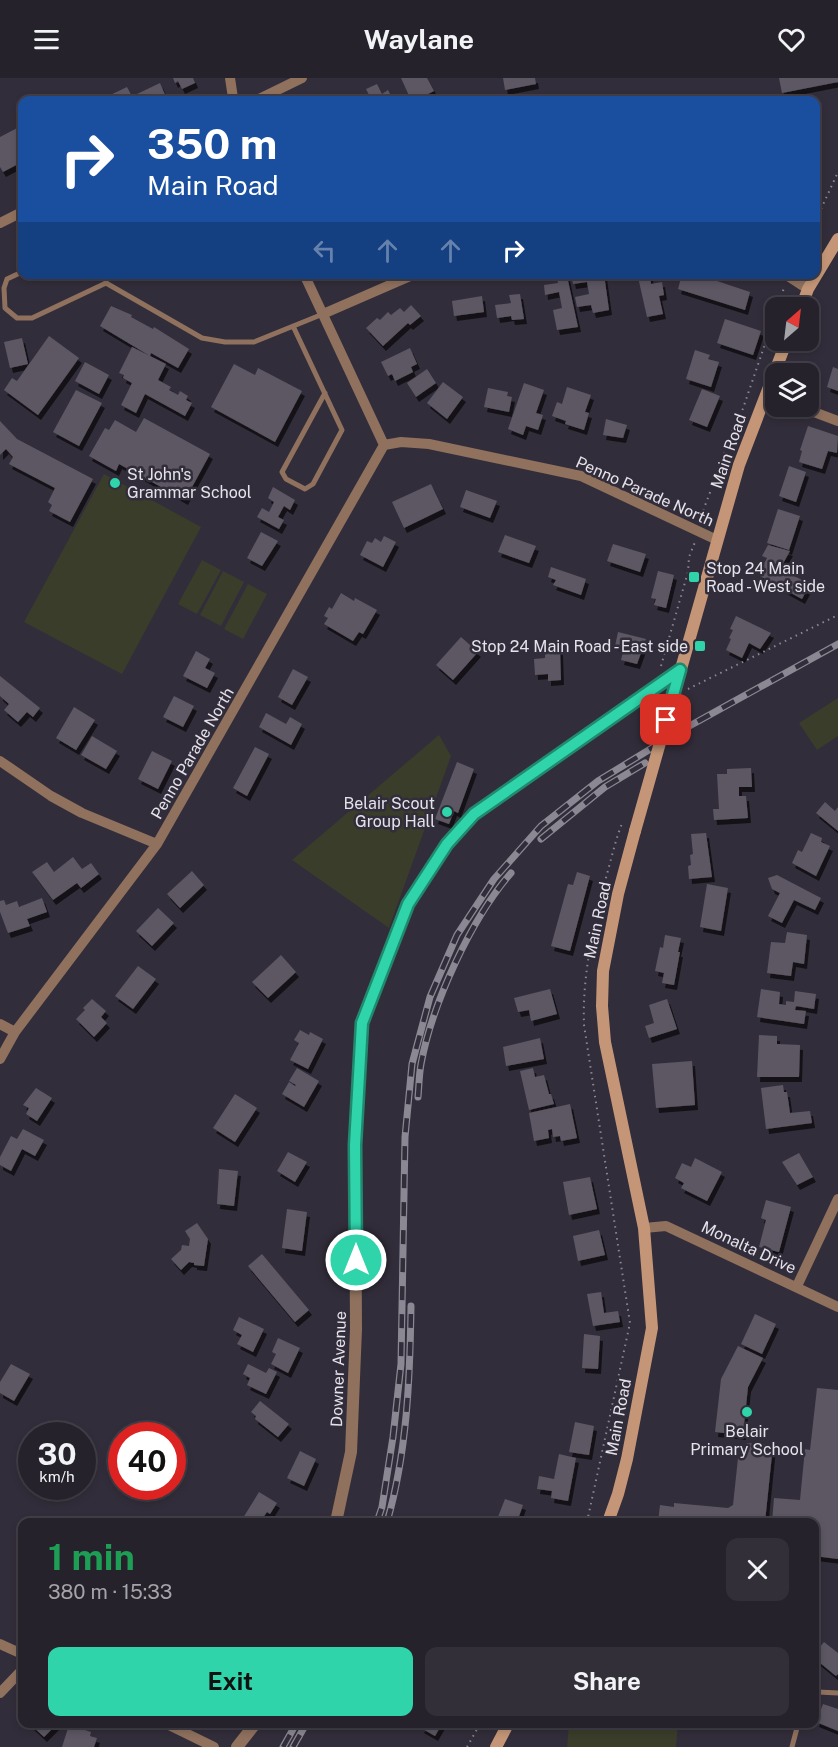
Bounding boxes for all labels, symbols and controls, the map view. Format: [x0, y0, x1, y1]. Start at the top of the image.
icon: menu [30, 23, 63, 56]
text: Waylane [364, 23, 474, 55]
icon: heart [775, 23, 808, 56]
text: 350 m [147, 119, 277, 168]
icon: right [48, 120, 126, 198]
text: Main Road [147, 169, 279, 201]
icon: left [308, 234, 341, 267]
icon: ahead [371, 234, 404, 267]
icon: ahead [434, 234, 467, 267]
icon: right [497, 234, 530, 267]
north arrow [765, 297, 819, 351]
map controls [765, 297, 819, 417]
button: layers [765, 363, 819, 417]
street label: Main Road [707, 411, 750, 491]
street label: Penno Parade North [573, 452, 717, 530]
place label: St John's Grammar School [127, 465, 252, 502]
marker: St John's Grammar School [108, 476, 122, 490]
place label: Stop 24 Main Road - West side [706, 559, 825, 596]
marker: Stop 24 Main Road - West side [687, 570, 701, 584]
place label: Stop 24 Main Road - East side [471, 637, 688, 656]
marker: Stop 24 Main Road - East side [693, 639, 707, 653]
street label: Penno Parade North [147, 684, 238, 823]
pin [640, 694, 691, 745]
icon: arrive [649, 703, 682, 736]
place label: Belair Scout Group Hall [343, 794, 435, 831]
marker: Belair Scout Group Hall [440, 805, 454, 819]
street label: Main Road [580, 880, 615, 960]
street label: Monalta Drive [698, 1217, 799, 1278]
position arrow [324, 1228, 388, 1292]
street label: Downer Avenue [327, 1311, 350, 1427]
street label: Main Road [602, 1377, 635, 1457]
marker: Belair Primary School [740, 1405, 754, 1419]
speed limit sign: 40 [108, 1422, 186, 1500]
place label: Belair Primary School [690, 1422, 804, 1459]
text: 30 [37, 1436, 77, 1472]
text: km/h [39, 1468, 75, 1485]
text: 1 min [48, 1536, 135, 1578]
button: close [726, 1538, 789, 1601]
text: 380 m · 15:33 [48, 1580, 172, 1604]
button: Exit [48, 1647, 413, 1716]
button: Share [425, 1647, 789, 1716]

